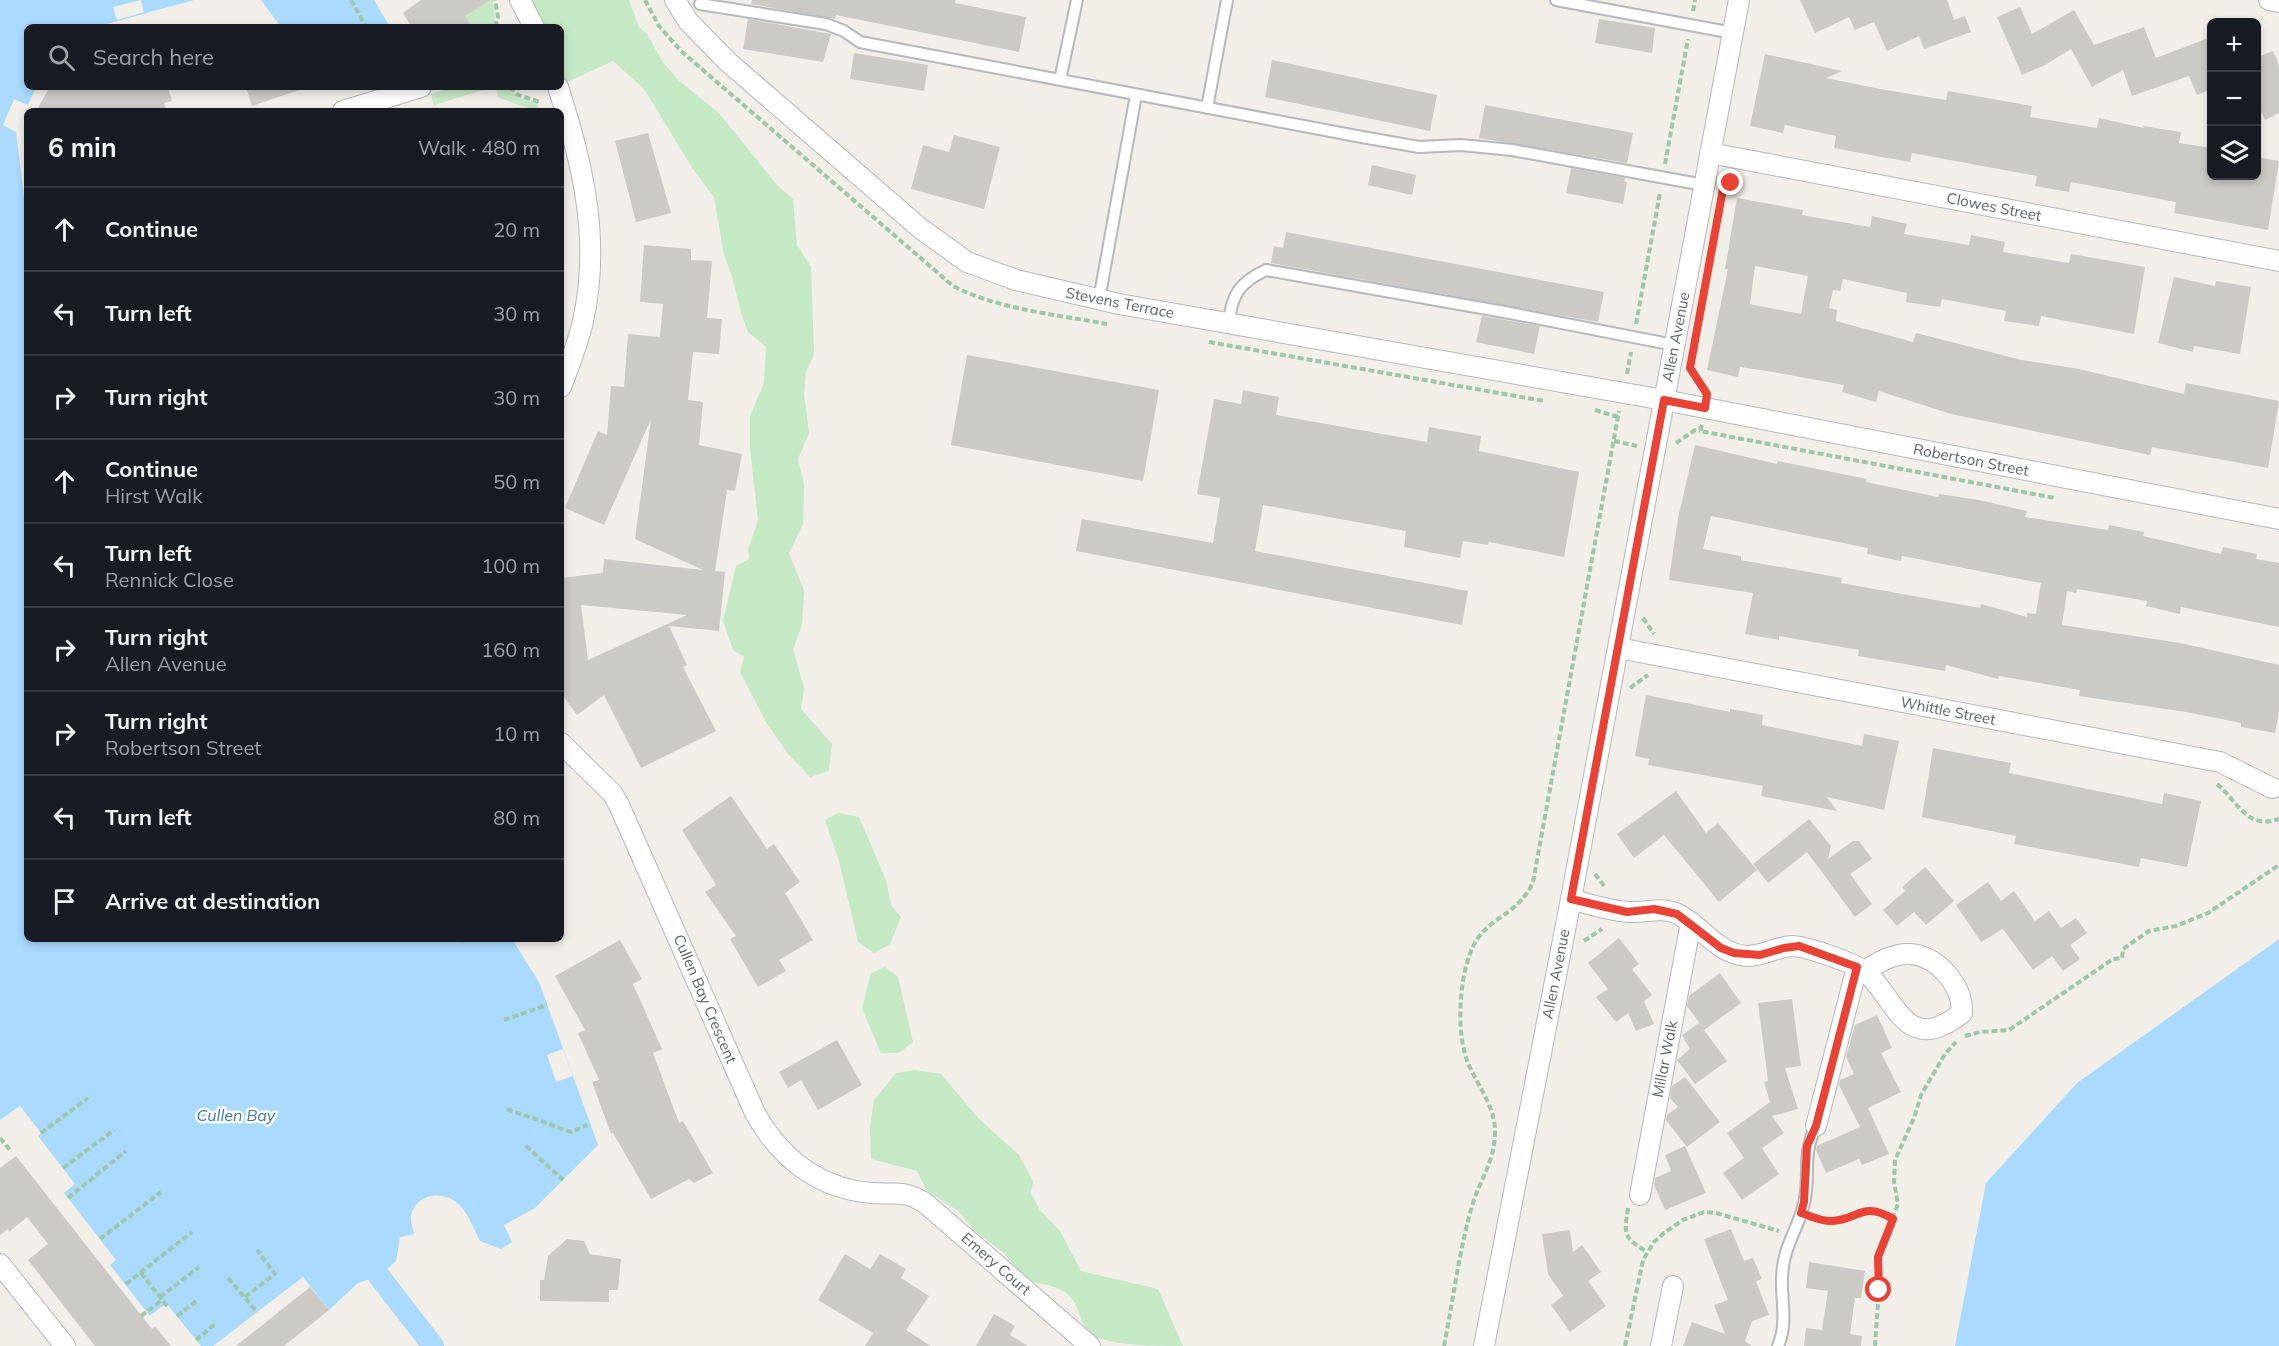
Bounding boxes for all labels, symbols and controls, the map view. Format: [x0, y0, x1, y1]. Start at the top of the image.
map controls [2207, 18, 2261, 180]
button: + [2207, 18, 2261, 72]
search box [24, 24, 564, 90]
icon: search [45, 41, 78, 74]
text: Search here [93, 43, 214, 71]
button: − [2207, 72, 2261, 126]
button: layers [2207, 126, 2261, 180]
text: 6 min [48, 131, 117, 164]
text: Walk · 480 m [418, 135, 540, 160]
route end [1717, 169, 1743, 195]
street label: Clowes Street [1945, 188, 2043, 225]
icon: ahead [48, 213, 81, 246]
text: Continue [105, 215, 198, 243]
text: 20 m [493, 217, 540, 242]
street label: Stevens Terrace [1064, 283, 1176, 322]
street label: Allen Avenue [1657, 290, 1694, 384]
icon: left [48, 297, 81, 330]
text: Turn left [105, 299, 192, 327]
text: 30 m [493, 301, 540, 326]
icon: right [48, 381, 81, 414]
text: Turn right [105, 383, 208, 411]
text: 30 m [493, 385, 540, 410]
street label: Robertson Street [1912, 439, 2030, 480]
text: Continue [105, 455, 198, 483]
icon: ahead [48, 465, 81, 498]
text: 50 m [493, 469, 540, 494]
text: Hirst Walk [105, 483, 202, 508]
text: Turn left [105, 539, 192, 567]
icon: left [48, 549, 81, 582]
text: 100 m [481, 553, 540, 578]
text: Rennick Close [105, 567, 234, 592]
text: Turn right [105, 623, 208, 651]
icon: right [48, 633, 81, 666]
text: 160 m [481, 637, 540, 662]
text: Allen Avenue [105, 651, 227, 676]
street label: Whittle Street [1899, 692, 1997, 729]
text: Turn right [105, 707, 208, 735]
icon: right [48, 717, 81, 750]
text: 10 m [493, 721, 540, 746]
text: Robertson Street [105, 735, 261, 760]
icon: left [48, 801, 81, 834]
text: Turn left [105, 803, 192, 831]
text: 80 m [493, 805, 540, 830]
icon: arrive [48, 885, 81, 918]
text: Arrive at destination [105, 887, 320, 915]
street label: Allen Avenue [1537, 927, 1574, 1021]
street label: Cullen Bay Crescent [670, 931, 741, 1066]
street label: Millar Walk [1648, 1019, 1681, 1099]
water label: Cullen Bay [197, 1105, 276, 1125]
street label: Emery Court [958, 1228, 1035, 1299]
route start [1865, 1276, 1891, 1302]

